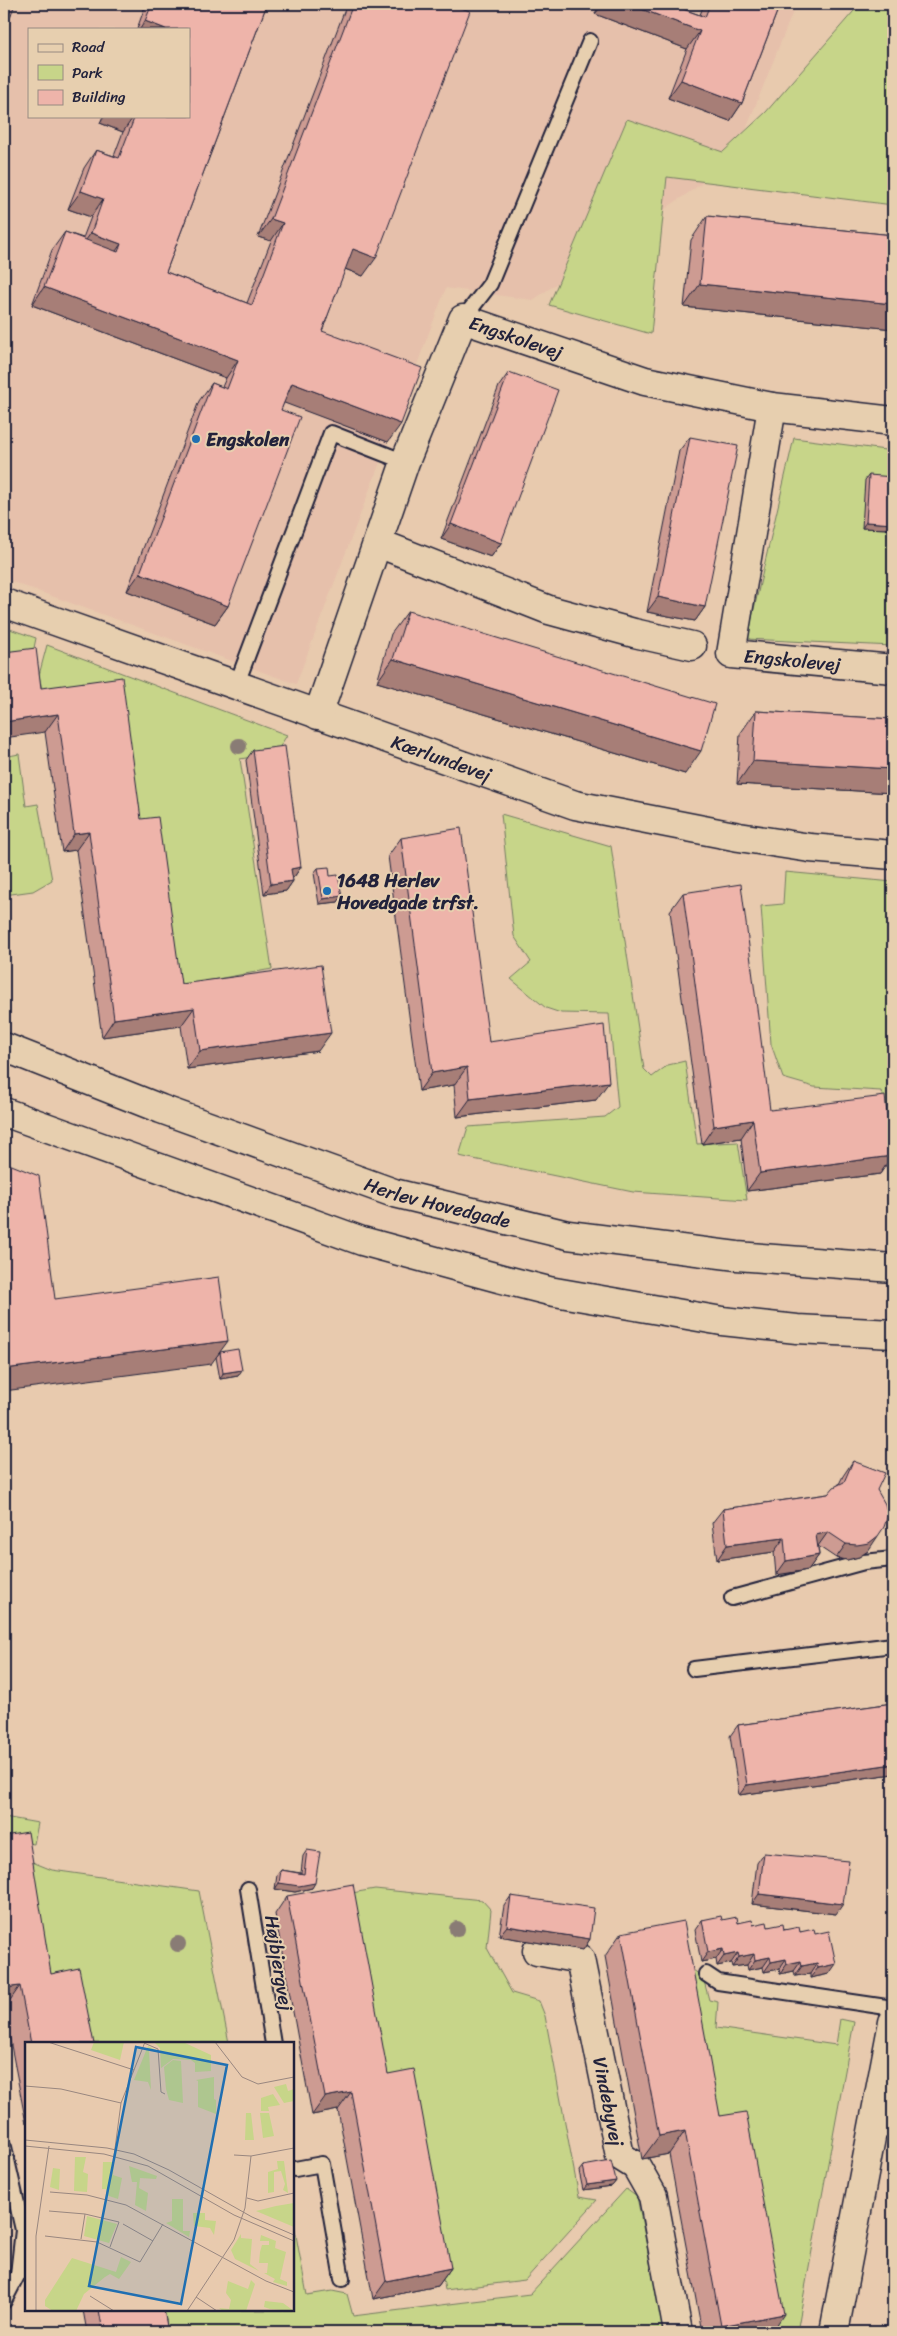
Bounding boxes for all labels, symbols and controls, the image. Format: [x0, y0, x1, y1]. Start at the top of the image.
legend [28, 28, 190, 118]
text: Road [72, 34, 105, 60]
text: Park [72, 60, 103, 86]
text: Building [72, 84, 126, 110]
street label: Engskolevej [465, 306, 568, 369]
place label: Engskolen [206, 423, 290, 456]
marker: Engskolen [190, 433, 202, 445]
street label: Engskolevej [742, 639, 843, 681]
street label: Kærlundevej [387, 725, 497, 791]
place label: 1648 Herlev Hovedgade trfst. [336, 864, 479, 919]
marker: 1648 Herlev Hovedgade trfst. [321, 885, 333, 897]
street label: Herlev Hovedgade [360, 1167, 514, 1237]
street label: Højbjergvej [255, 1913, 303, 2014]
inset map [25, 2042, 294, 2311]
street label: Vindebyvej [584, 2054, 634, 2150]

